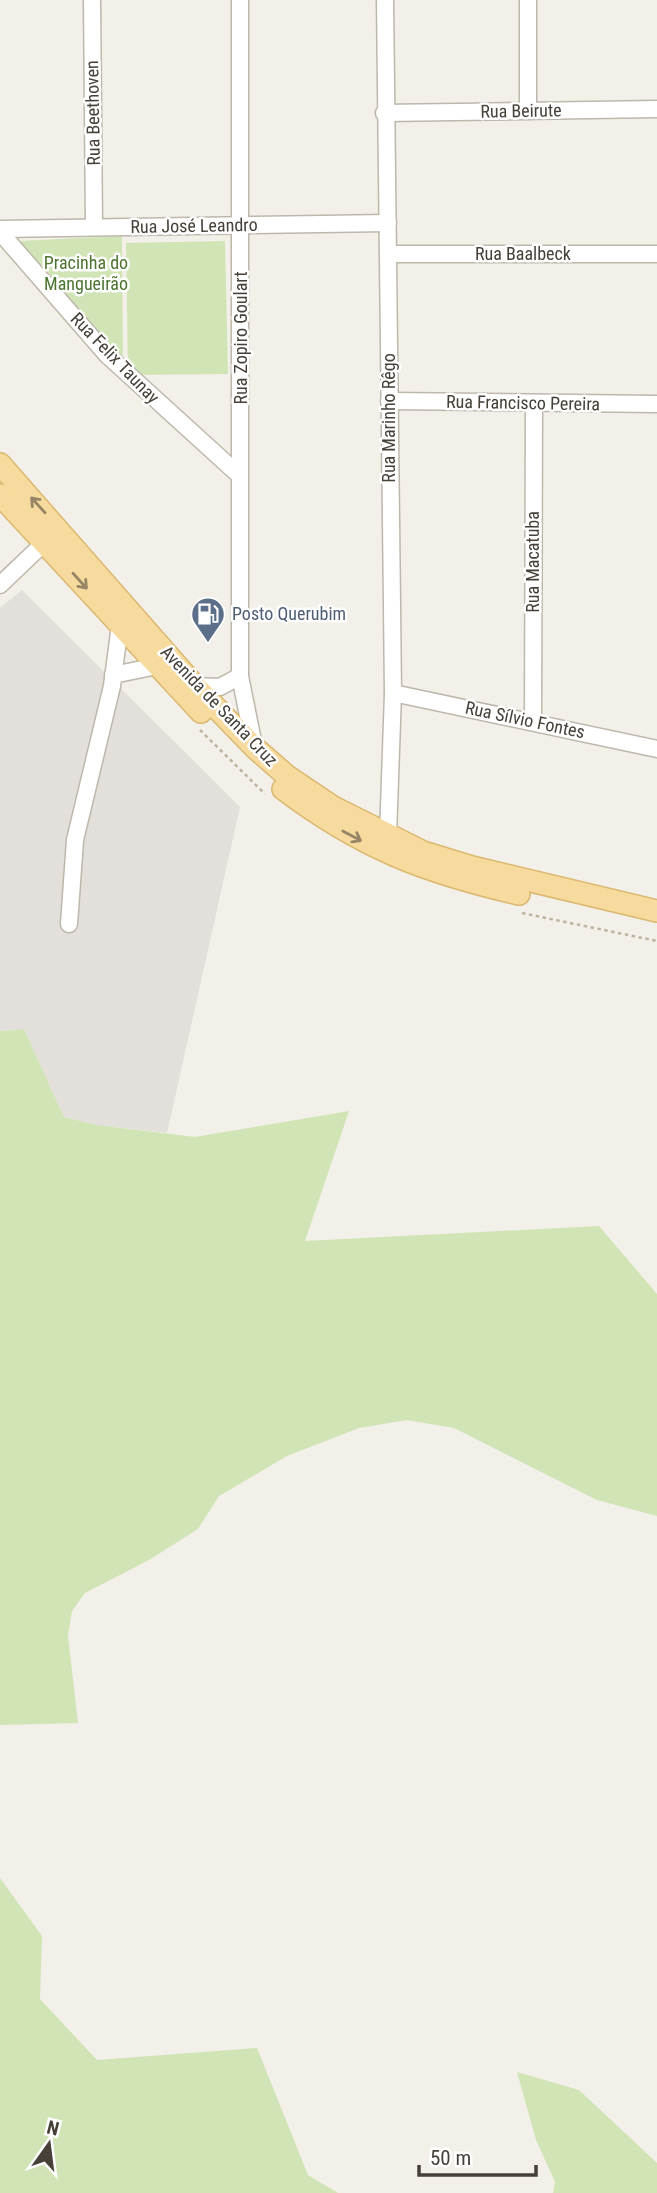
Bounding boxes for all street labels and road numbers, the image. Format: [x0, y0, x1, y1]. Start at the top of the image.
street label: Rua Beethoven [81, 60, 104, 166]
street label: Rua Beirute [480, 99, 562, 122]
street label: Rua José Leandro [130, 214, 258, 237]
street label: Rua Baalbeck [475, 243, 571, 264]
street label: Rua Zopiro Goulart [230, 271, 251, 405]
street label: Rua Felix Taunay [67, 308, 164, 408]
street label: Rua Marinho Rêgo [378, 353, 399, 483]
street label: Rua Francisco Pereira [446, 391, 600, 414]
street label: Rua Macatuba [522, 511, 543, 613]
street label: Avenida de Santa Cruz [157, 641, 282, 770]
street label: Rua Sílvio Fontes [463, 697, 587, 742]

